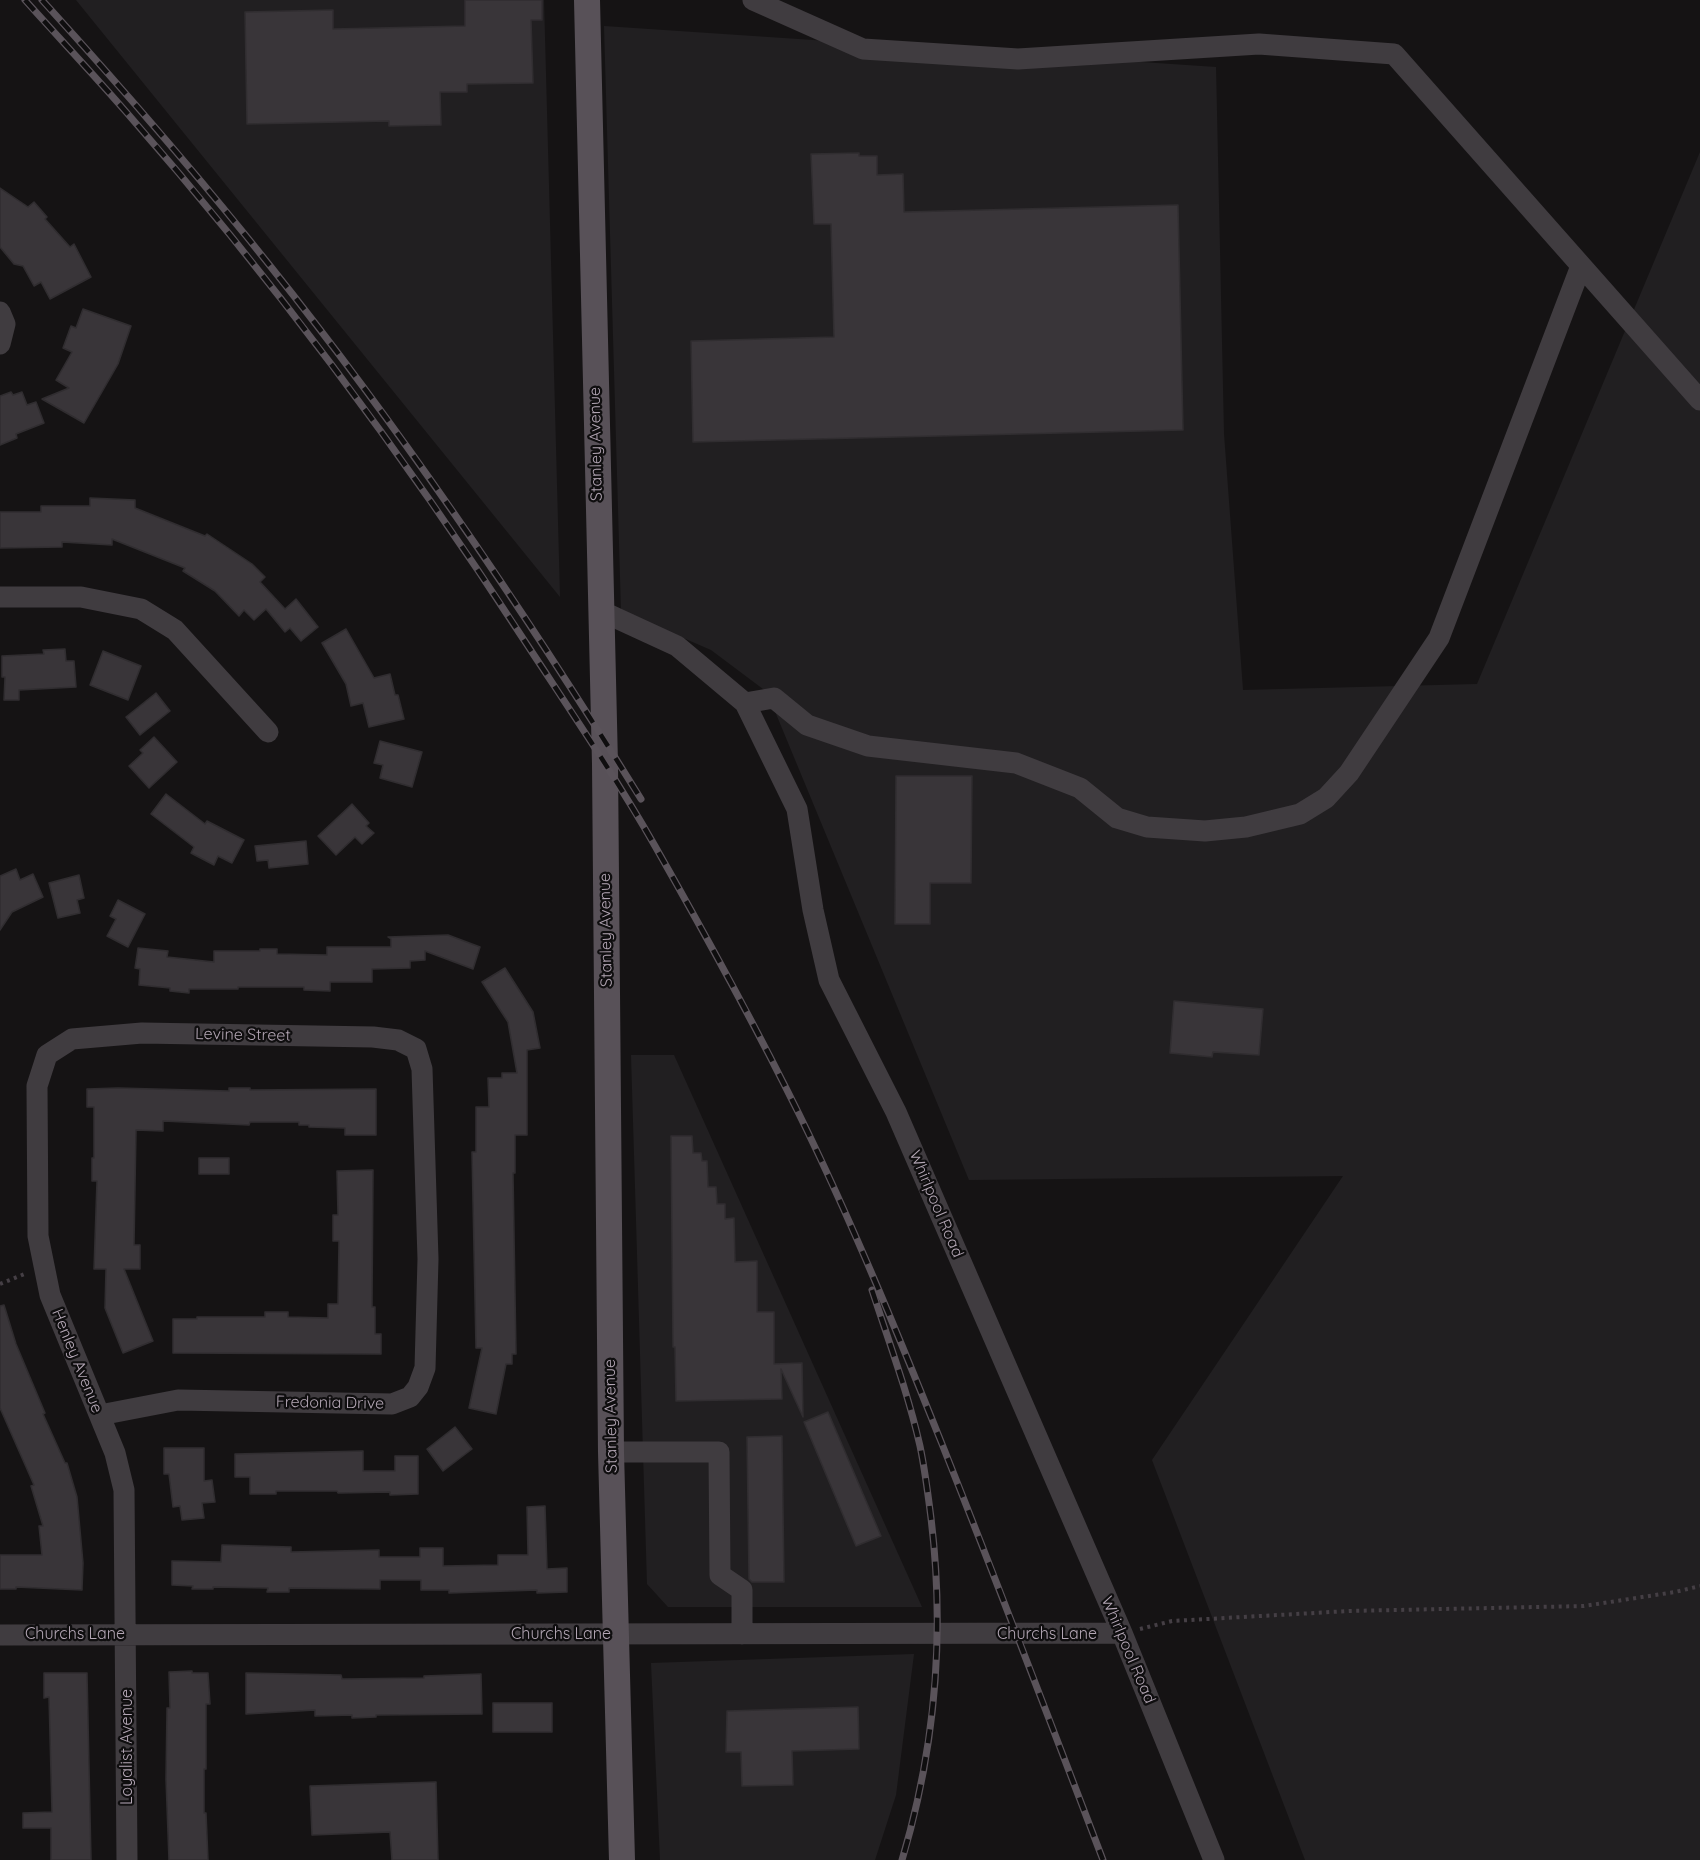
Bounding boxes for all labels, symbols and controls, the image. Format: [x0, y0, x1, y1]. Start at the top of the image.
street label: Stanley Avenue [585, 387, 607, 501]
street label: Stanley Avenue [595, 873, 617, 987]
street label: Levine Street [195, 1025, 291, 1045]
street label: Whirlpool Road [905, 1148, 967, 1260]
street label: Henley Avenue [47, 1306, 107, 1416]
street label: Stanley Avenue [600, 1359, 622, 1473]
street label: Fredonia Drive [276, 1392, 384, 1414]
street label: Whirlpool Road [1097, 1594, 1159, 1706]
street label: Churchs Lane [25, 1624, 125, 1644]
street label: Churchs Lane [511, 1624, 611, 1644]
street label: Churchs Lane [997, 1624, 1097, 1644]
street label: Loyalist Avenue [117, 1689, 137, 1805]

